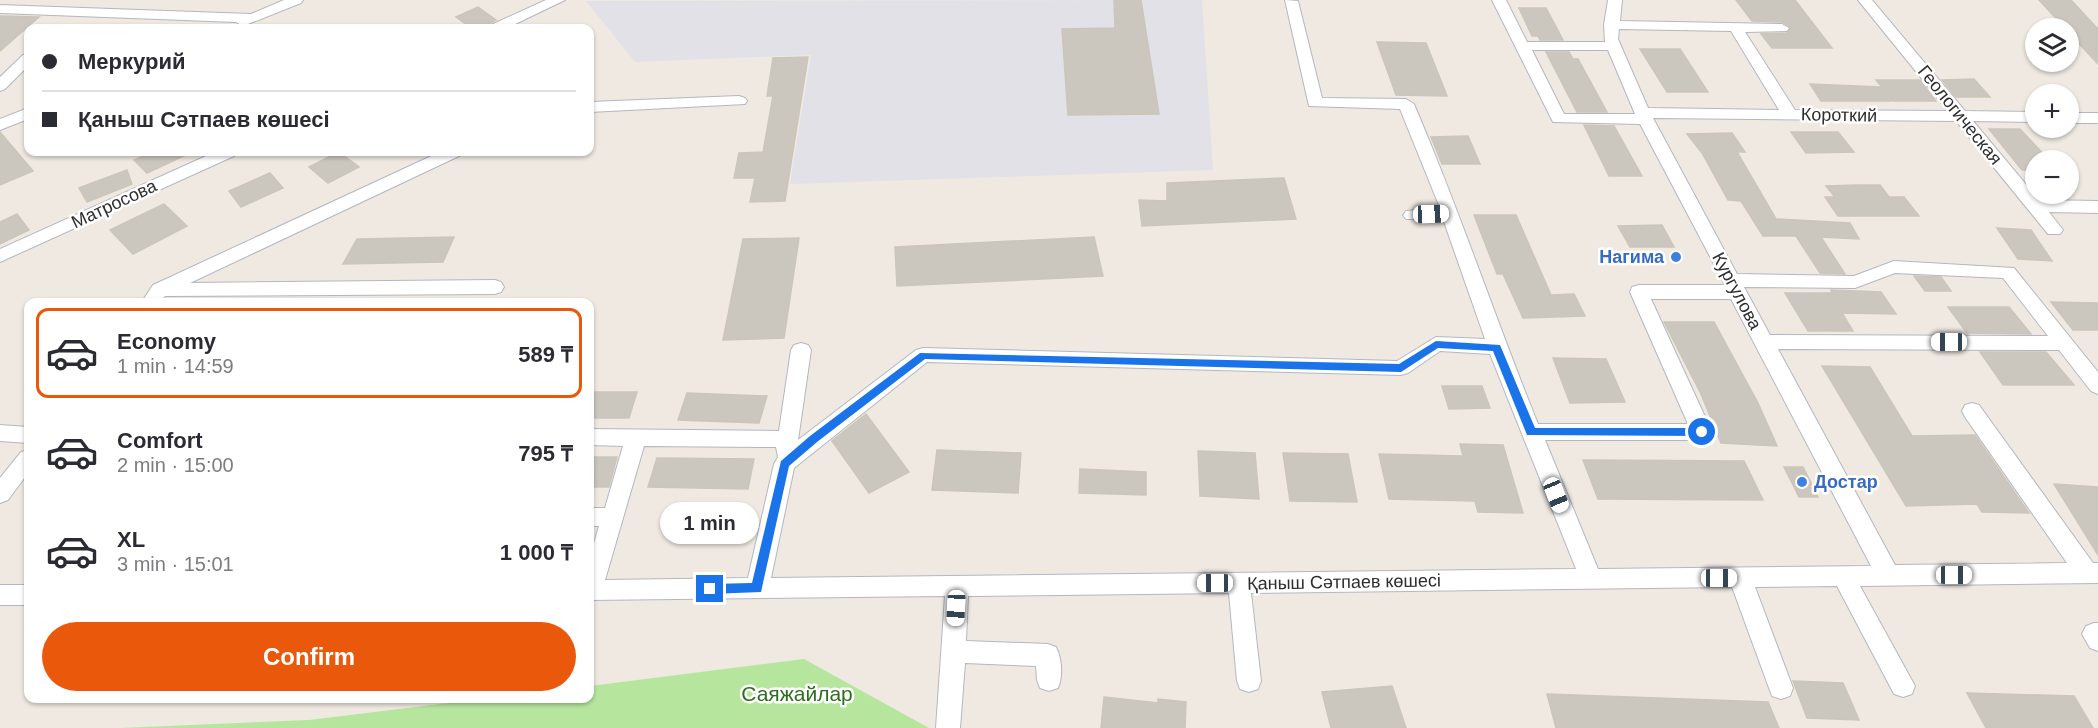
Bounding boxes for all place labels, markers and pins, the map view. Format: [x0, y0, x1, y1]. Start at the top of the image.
place label: Нагима [1599, 247, 1665, 267]
marker: Нагима [1669, 250, 1683, 264]
place label: Достар [1814, 472, 1878, 492]
marker: Достар [1795, 475, 1809, 489]

